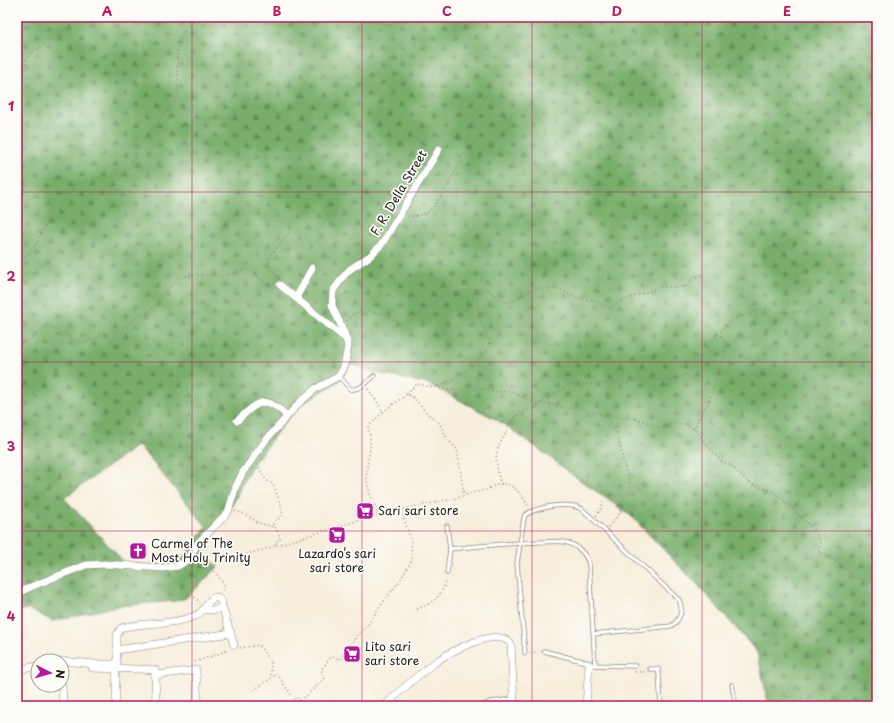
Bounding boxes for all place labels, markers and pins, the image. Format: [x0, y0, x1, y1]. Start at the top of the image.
supermarket icon: Sari sari store [355, 501, 375, 521]
place label: Sari sari store [378, 501, 459, 519]
supermarket icon: Lazardo’s sari sari store [327, 525, 347, 545]
place label: Carmel of The Most Holy Trinity [151, 534, 251, 566]
church icon: Carmel of The Most Holy Trinity [128, 541, 148, 561]
place label: Lazardo’s sari sari store [298, 544, 376, 576]
place label: Lito sari sari store [365, 637, 420, 669]
supermarket icon: Lito sari sari store [342, 644, 362, 664]

